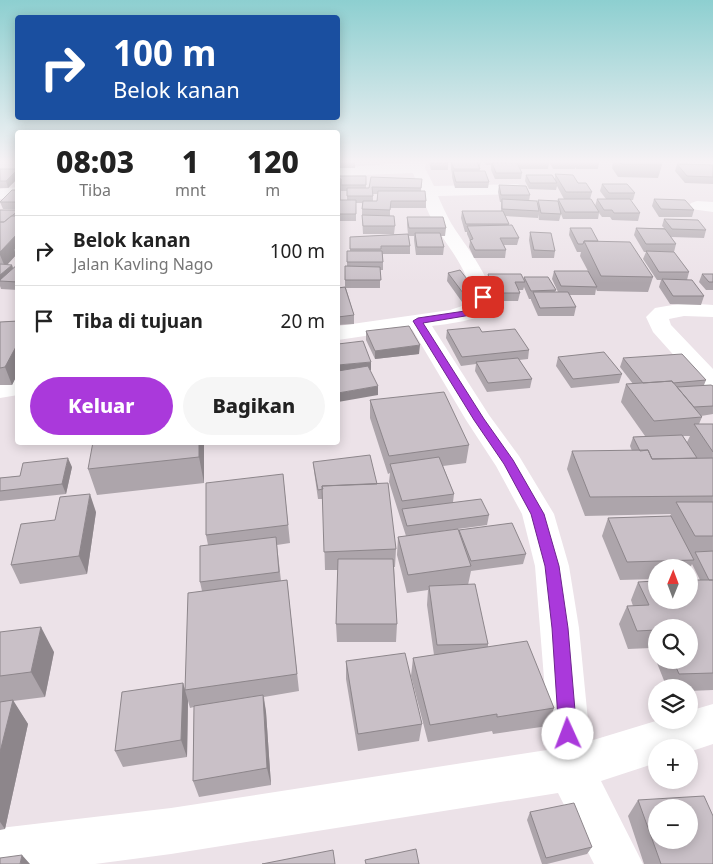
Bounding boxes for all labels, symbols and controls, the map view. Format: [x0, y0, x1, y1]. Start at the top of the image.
text: 100 m [113, 29, 216, 76]
icon: right [30, 35, 95, 100]
text: Belok kanan [113, 74, 240, 104]
text: 08:03 [56, 141, 134, 182]
text: 1 [182, 141, 199, 182]
text: 120 [247, 141, 299, 182]
text: Tiba [79, 179, 111, 201]
text: mnt [175, 179, 206, 201]
text: m [265, 179, 280, 201]
text: Belok kanan [73, 227, 190, 253]
icon: right [30, 237, 58, 265]
text: 100 m [270, 238, 325, 264]
text: Jalan Kavling Nago [73, 253, 213, 275]
pin [462, 276, 504, 318]
icon: arrive [469, 283, 497, 311]
icon: arrive [30, 307, 58, 335]
text: Tiba di tujuan [73, 308, 203, 334]
text: 20 m [281, 308, 325, 334]
button: Keluar [30, 377, 173, 435]
button: Bagikan [183, 377, 325, 435]
north arrow [648, 559, 698, 609]
map controls [648, 559, 698, 849]
button: search [648, 619, 698, 669]
button: layers [648, 679, 698, 729]
position arrow [541, 707, 593, 759]
button: + [648, 739, 698, 789]
button: − [648, 799, 698, 849]

